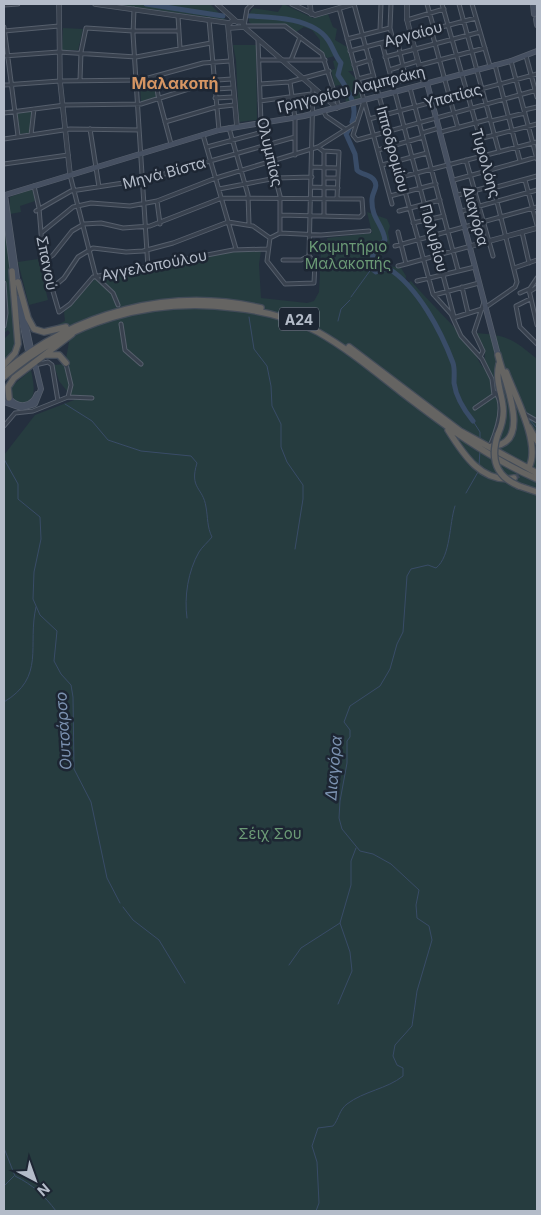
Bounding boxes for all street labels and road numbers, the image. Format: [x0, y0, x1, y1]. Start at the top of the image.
street label: Αργαίου [382, 17, 444, 51]
street label: Γρηγορίου Λαμπράκη [275, 61, 427, 117]
street label: Υπατίας [422, 79, 484, 113]
street label: Ιπποδρομίου [372, 104, 414, 194]
street label: Ολυμπίας [253, 116, 287, 188]
street label: Τυρολόης [467, 126, 505, 200]
street label: Μηνά Βίστα [120, 153, 208, 193]
street label: Διαγόρα [459, 184, 493, 248]
street label: Πολυβίου [416, 202, 452, 274]
street label: Σπανού [32, 234, 62, 292]
street label: Αγγελοπούλου [100, 245, 208, 285]
road number: Α24 [279, 308, 319, 330]

